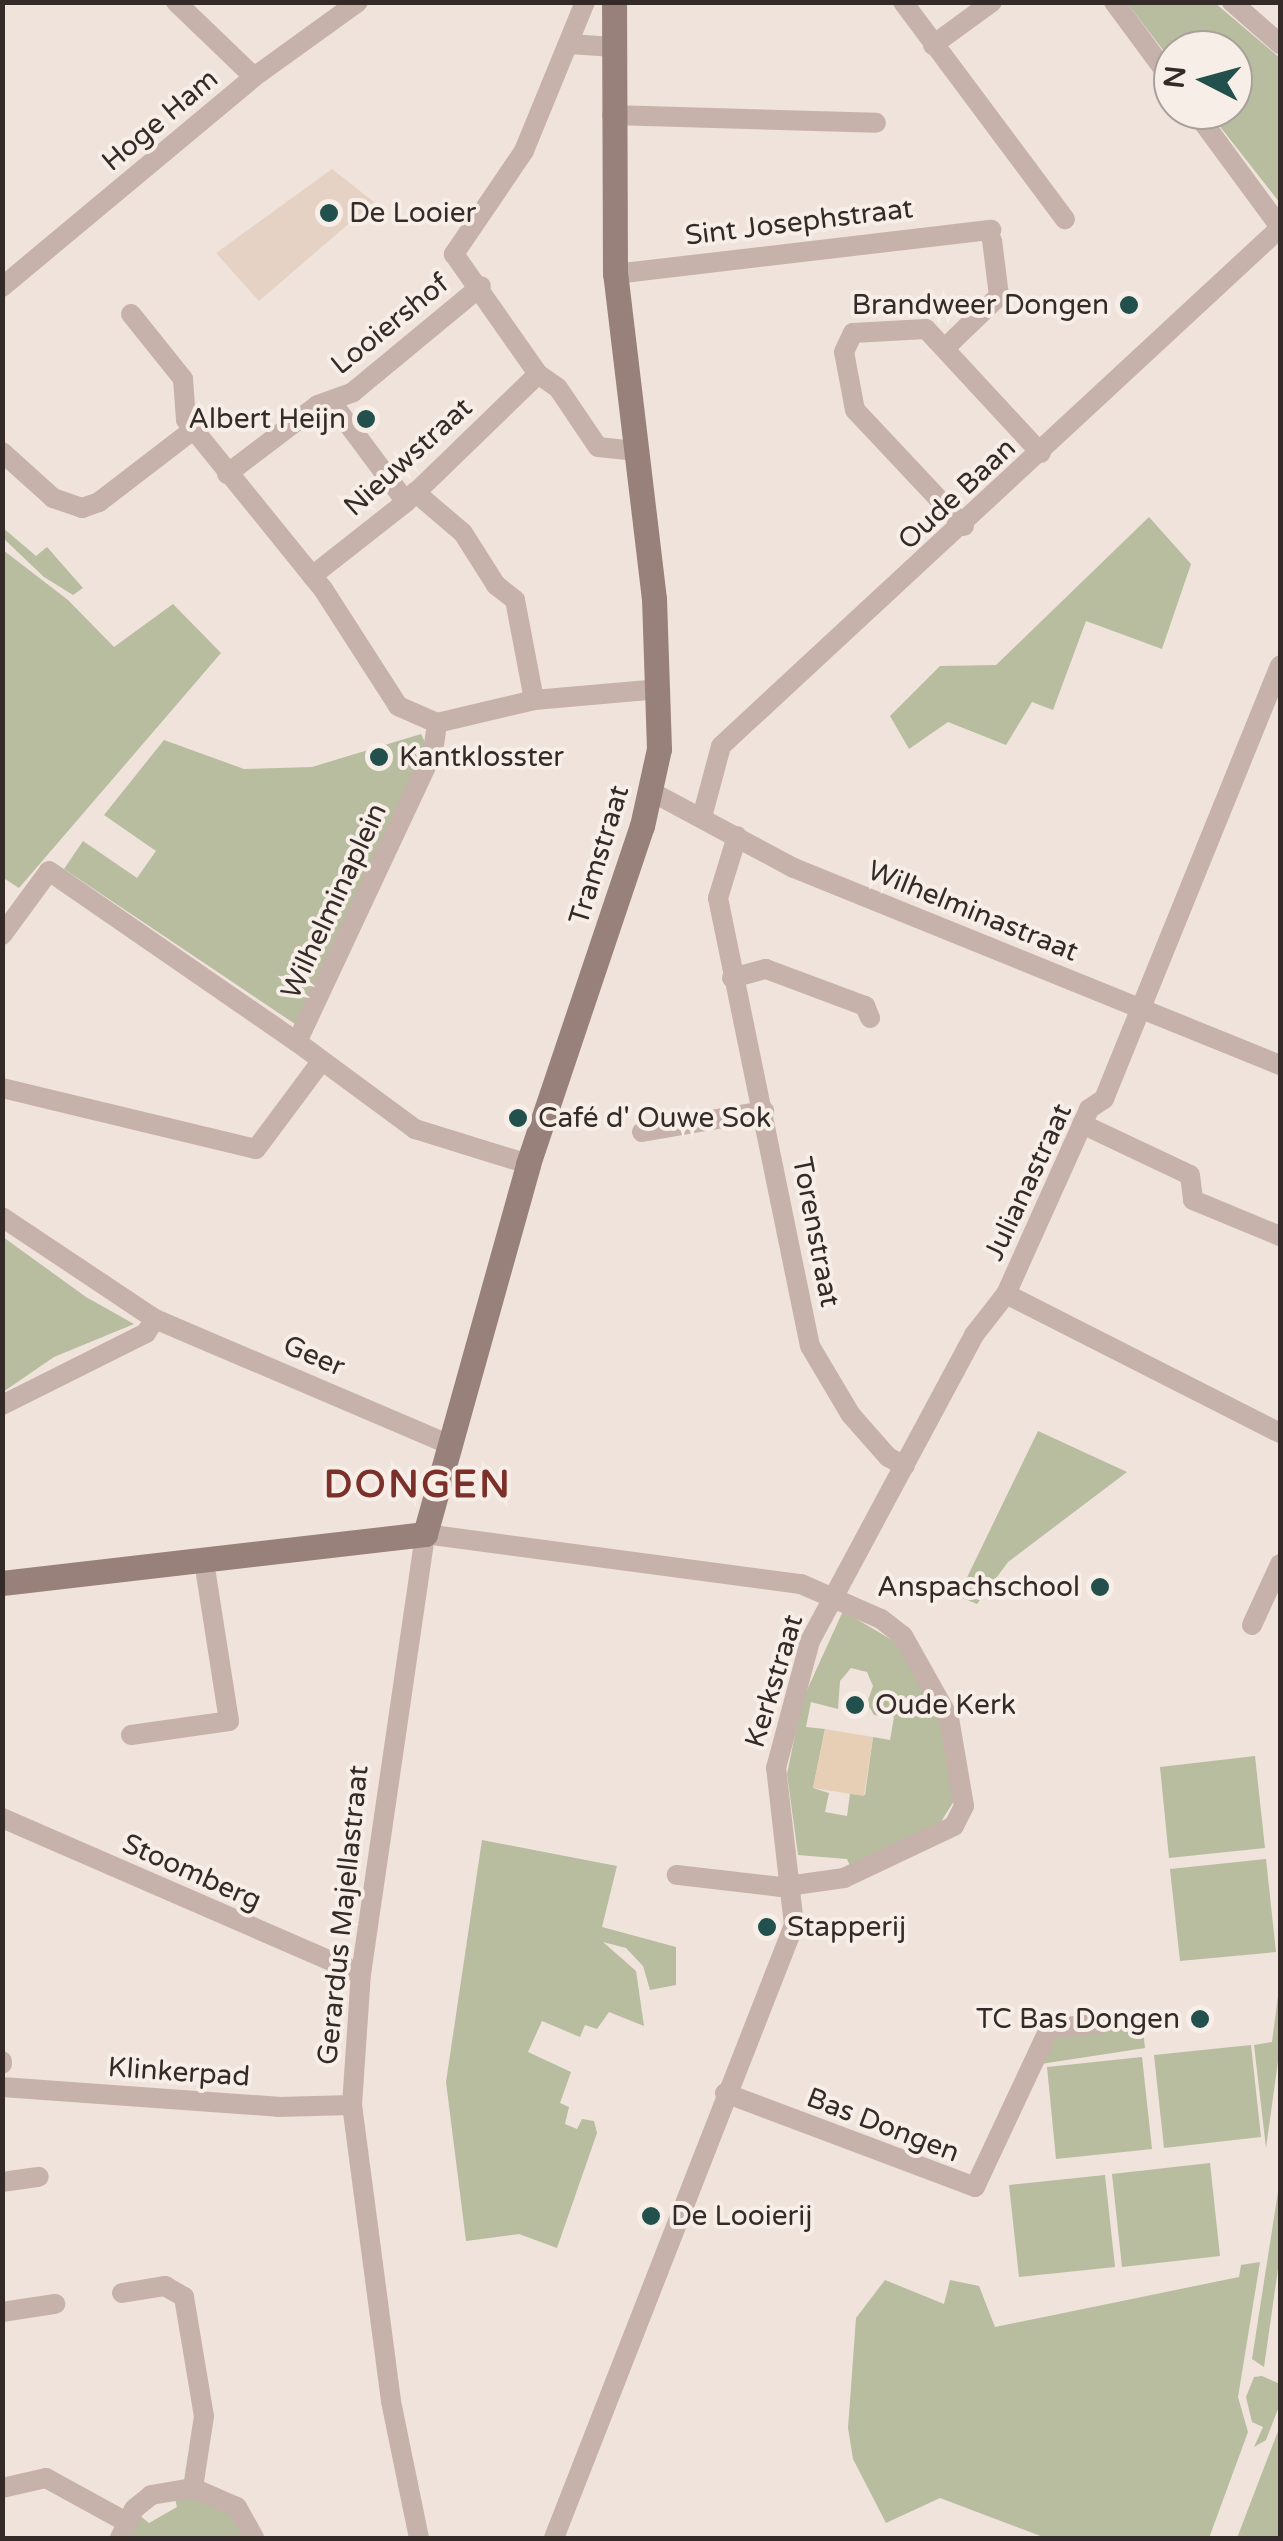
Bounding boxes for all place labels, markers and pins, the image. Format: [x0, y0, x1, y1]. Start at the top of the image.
place label: De Looier [349, 196, 476, 230]
marker: De Looier [318, 202, 340, 224]
place label: Brandweer Dongen [852, 288, 1109, 322]
marker: Brandweer Dongen [1118, 294, 1140, 316]
place label: Albert Heijn [188, 402, 346, 436]
marker: Albert Heijn [355, 408, 377, 430]
place label: Kantklosster [399, 740, 564, 774]
marker: Kantklosster [368, 746, 390, 768]
place label: Café d' Ouwe Sok [538, 1101, 771, 1135]
marker: Café d' Ouwe Sok [507, 1107, 529, 1129]
place label: Anspachschool [877, 1570, 1080, 1604]
marker: Anspachschool [1089, 1576, 1111, 1598]
place label: Oude Kerk [875, 1688, 1016, 1722]
marker: Oude Kerk [844, 1694, 866, 1716]
place label: Stapperij [787, 1910, 906, 1944]
marker: Stapperij [756, 1916, 778, 1938]
place label: TC Bas Dongen [976, 2002, 1180, 2036]
marker: TC Bas Dongen [1189, 2008, 1211, 2030]
place label: De Looierij [671, 2199, 812, 2233]
marker: De Looierij [640, 2205, 662, 2227]

